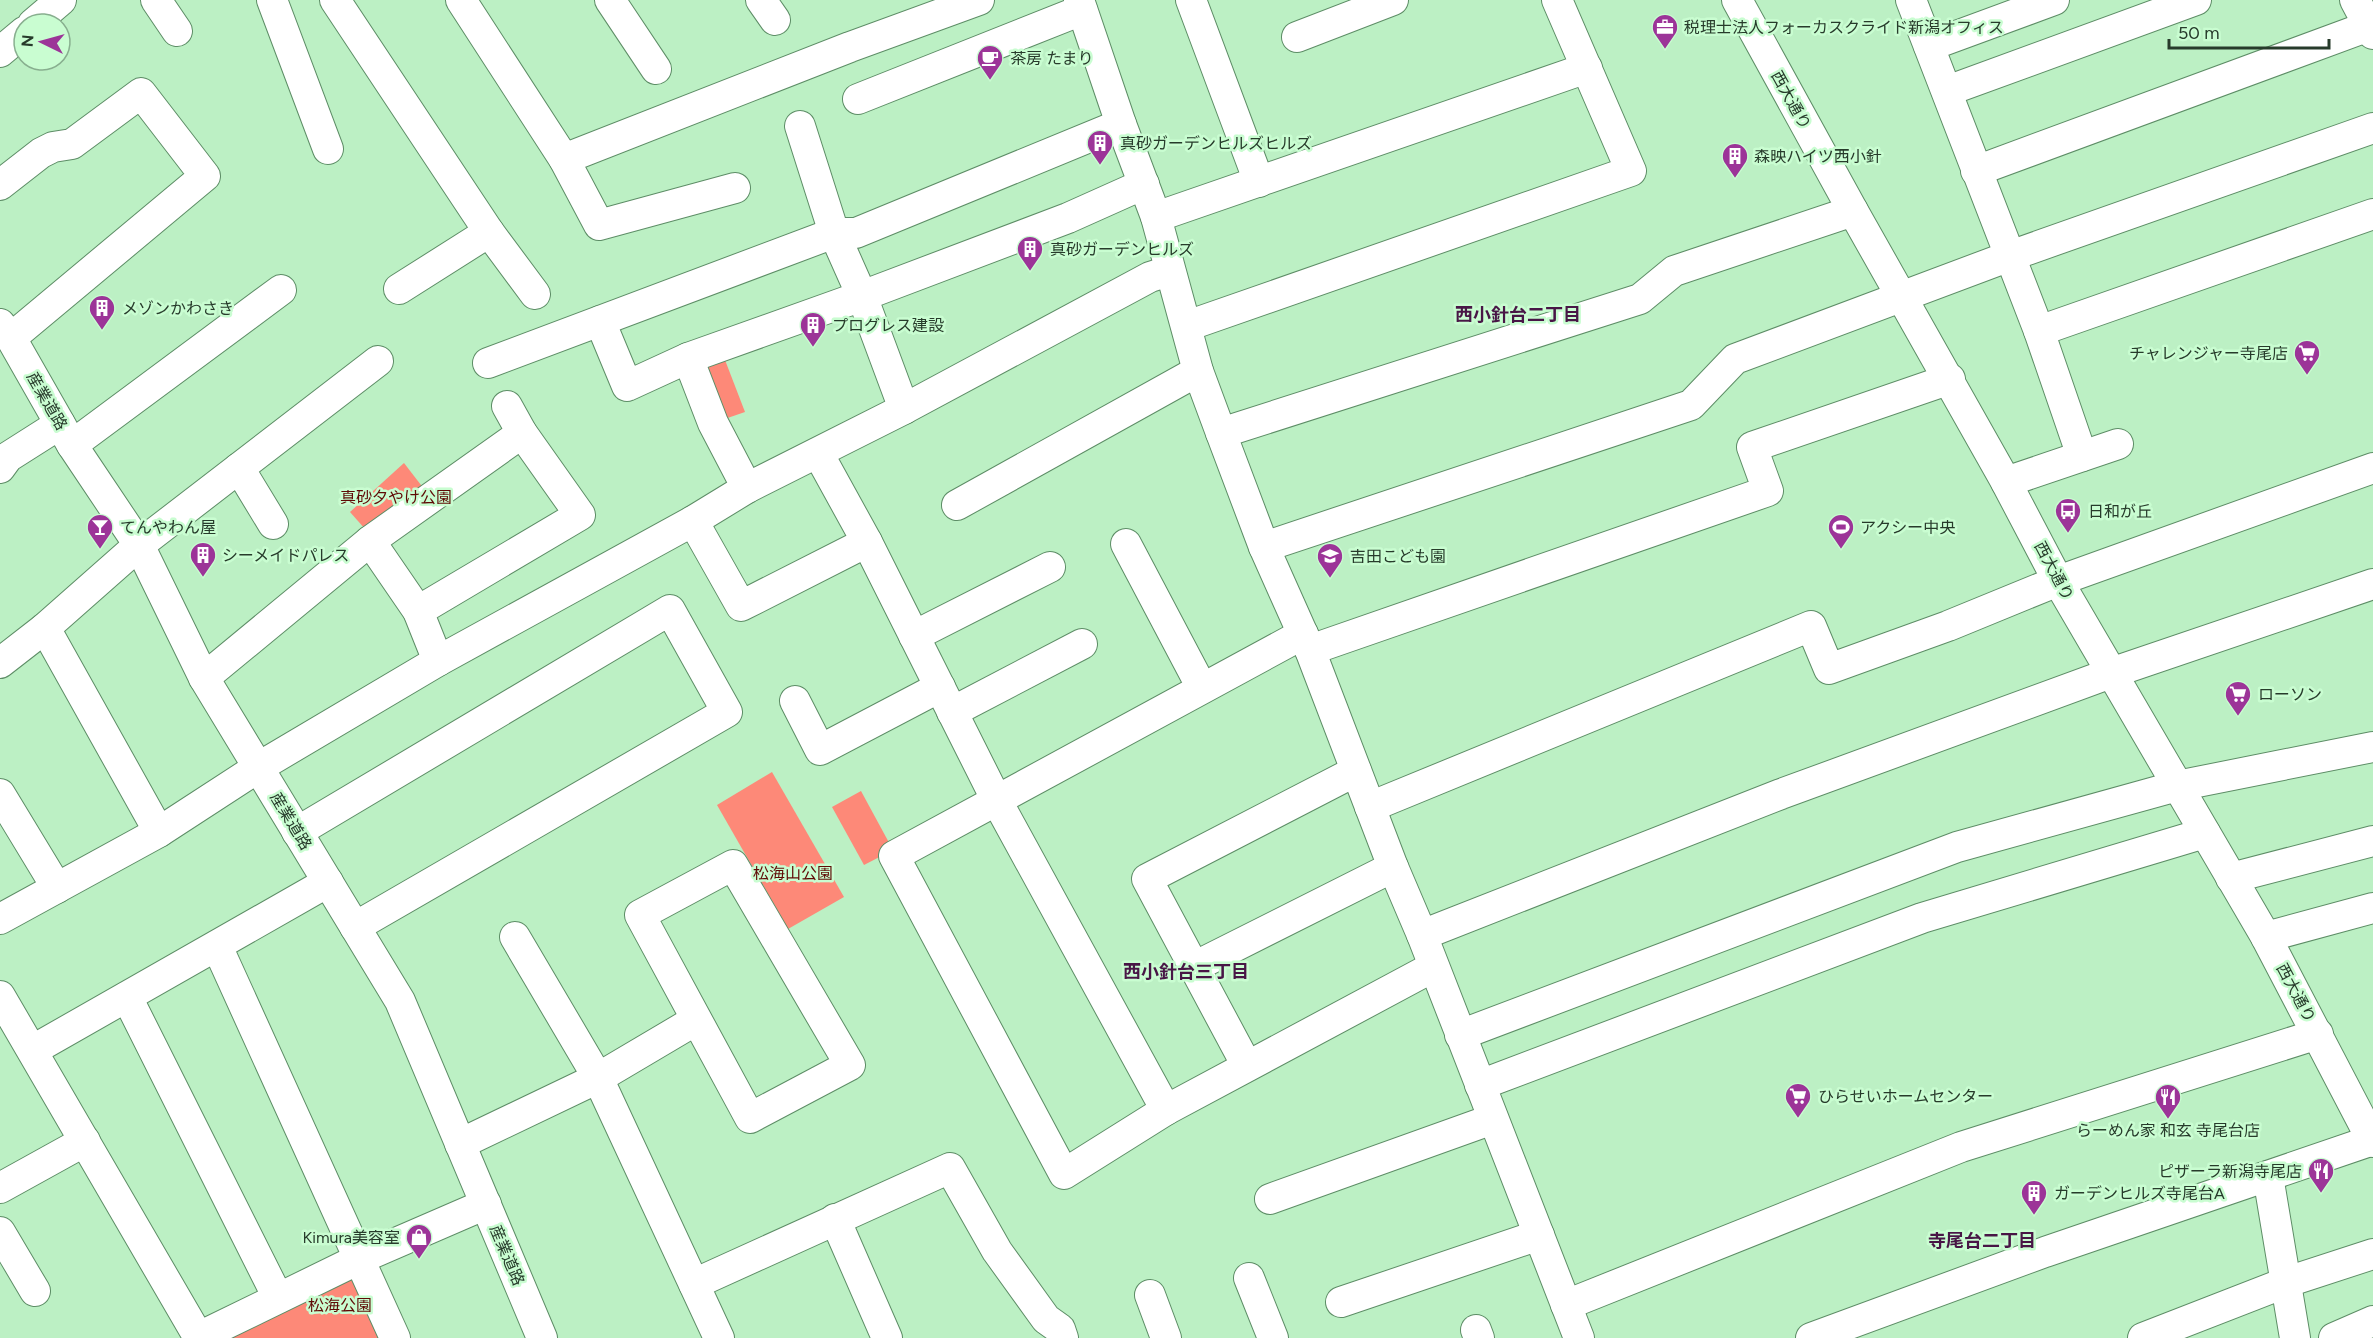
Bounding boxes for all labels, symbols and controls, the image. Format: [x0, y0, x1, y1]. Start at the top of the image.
north arrow [12, 12, 72, 72]
office icon: 税理士法人フォーカスクライド新潟オフィス [1650, 12, 1680, 50]
scale bar [2169, 12, 2330, 50]
place label: 税理士法人フォーカスクライド新潟オフィス [1684, 18, 2004, 37]
text: 50 m [2178, 22, 2220, 44]
text: N [18, 34, 38, 48]
cafe icon: 茶房 たまり [975, 43, 1005, 81]
place label: 茶房 たまり [1010, 49, 1093, 68]
street label: 西大通り [1767, 67, 1815, 133]
building icon: 真砂ガーデンヒルズヒルズ [1085, 128, 1115, 166]
place label: 真砂ガーデンヒルズヒルズ [1120, 134, 1312, 153]
building icon: 森映ハイツ西小針 [1720, 141, 1750, 179]
place label: 森映ハイツ西小針 [1754, 147, 1882, 166]
building icon: 真砂ガーデンヒルズ [1015, 234, 1045, 272]
place label: 真砂ガーデンヒルズ [1050, 240, 1194, 259]
building icon: メゾンかわさき [87, 293, 117, 331]
place label: メゾンかわさき [122, 299, 234, 318]
district label: 西小針台二丁目 [1455, 304, 1581, 326]
building icon: プログレス建設 [798, 310, 828, 348]
place label: プログレス建設 [832, 316, 944, 335]
supermarket icon: チャレンジャー寺尾店 [2292, 338, 2322, 376]
place label: チャレンジャー寺尾店 [2129, 344, 2288, 363]
street label: 産業道路 [23, 369, 71, 433]
park label: 真砂夕やけ公園 [340, 488, 452, 507]
bus stop icon: 日和が丘 [2053, 496, 2083, 534]
place label: 日和が丘 [2088, 502, 2152, 521]
bar icon: てんやわん屋 [85, 512, 115, 550]
sports icon: アクシー中央 [1826, 512, 1856, 550]
place label: てんやわん屋 [120, 518, 216, 537]
place label: アクシー中央 [1860, 518, 1955, 537]
street label: 西大通り [2031, 538, 2077, 604]
building icon: シーメイドパレス [188, 540, 218, 578]
school or university icon: 吉田こども園 [1315, 541, 1345, 579]
place label: シーメイドパレス [222, 546, 349, 565]
place label: 吉田こども園 [1350, 547, 1446, 566]
supermarket icon: ローソン [2223, 679, 2253, 717]
place label: ローソン [2258, 685, 2322, 704]
street label: 産業道路 [266, 789, 316, 853]
park label: 松海山公園 [753, 864, 833, 883]
street label: 西大通り [2273, 960, 2319, 1026]
district label: 西小針台三丁目 [1123, 961, 1249, 983]
supermarket icon: ひらせいホームセンター [1783, 1081, 1813, 1119]
restaurant icon: らーめん家 和玄 寺尾台店 [2153, 1082, 2183, 1120]
place label: ひらせいホームセンター [1818, 1087, 1993, 1106]
place label: らーめん家 和玄 寺尾台店 [2076, 1121, 2260, 1140]
restaurant icon: ピザーラ新潟寺尾店 [2306, 1156, 2336, 1194]
place label: ピザーラ新潟寺尾店 [2158, 1162, 2302, 1181]
building icon: ガーデンヒルズ寺尾台A [2019, 1178, 2049, 1216]
place label: ガーデンヒルズ寺尾台A [2054, 1184, 2225, 1203]
shop icon: Kimura美容室 [404, 1222, 434, 1260]
street label: 産業道路 [486, 1222, 528, 1288]
place label: Kimura美容室 [302, 1228, 400, 1247]
district label: 寺尾台二丁目 [1928, 1230, 2036, 1252]
park label: 松海公園 [308, 1296, 372, 1315]

